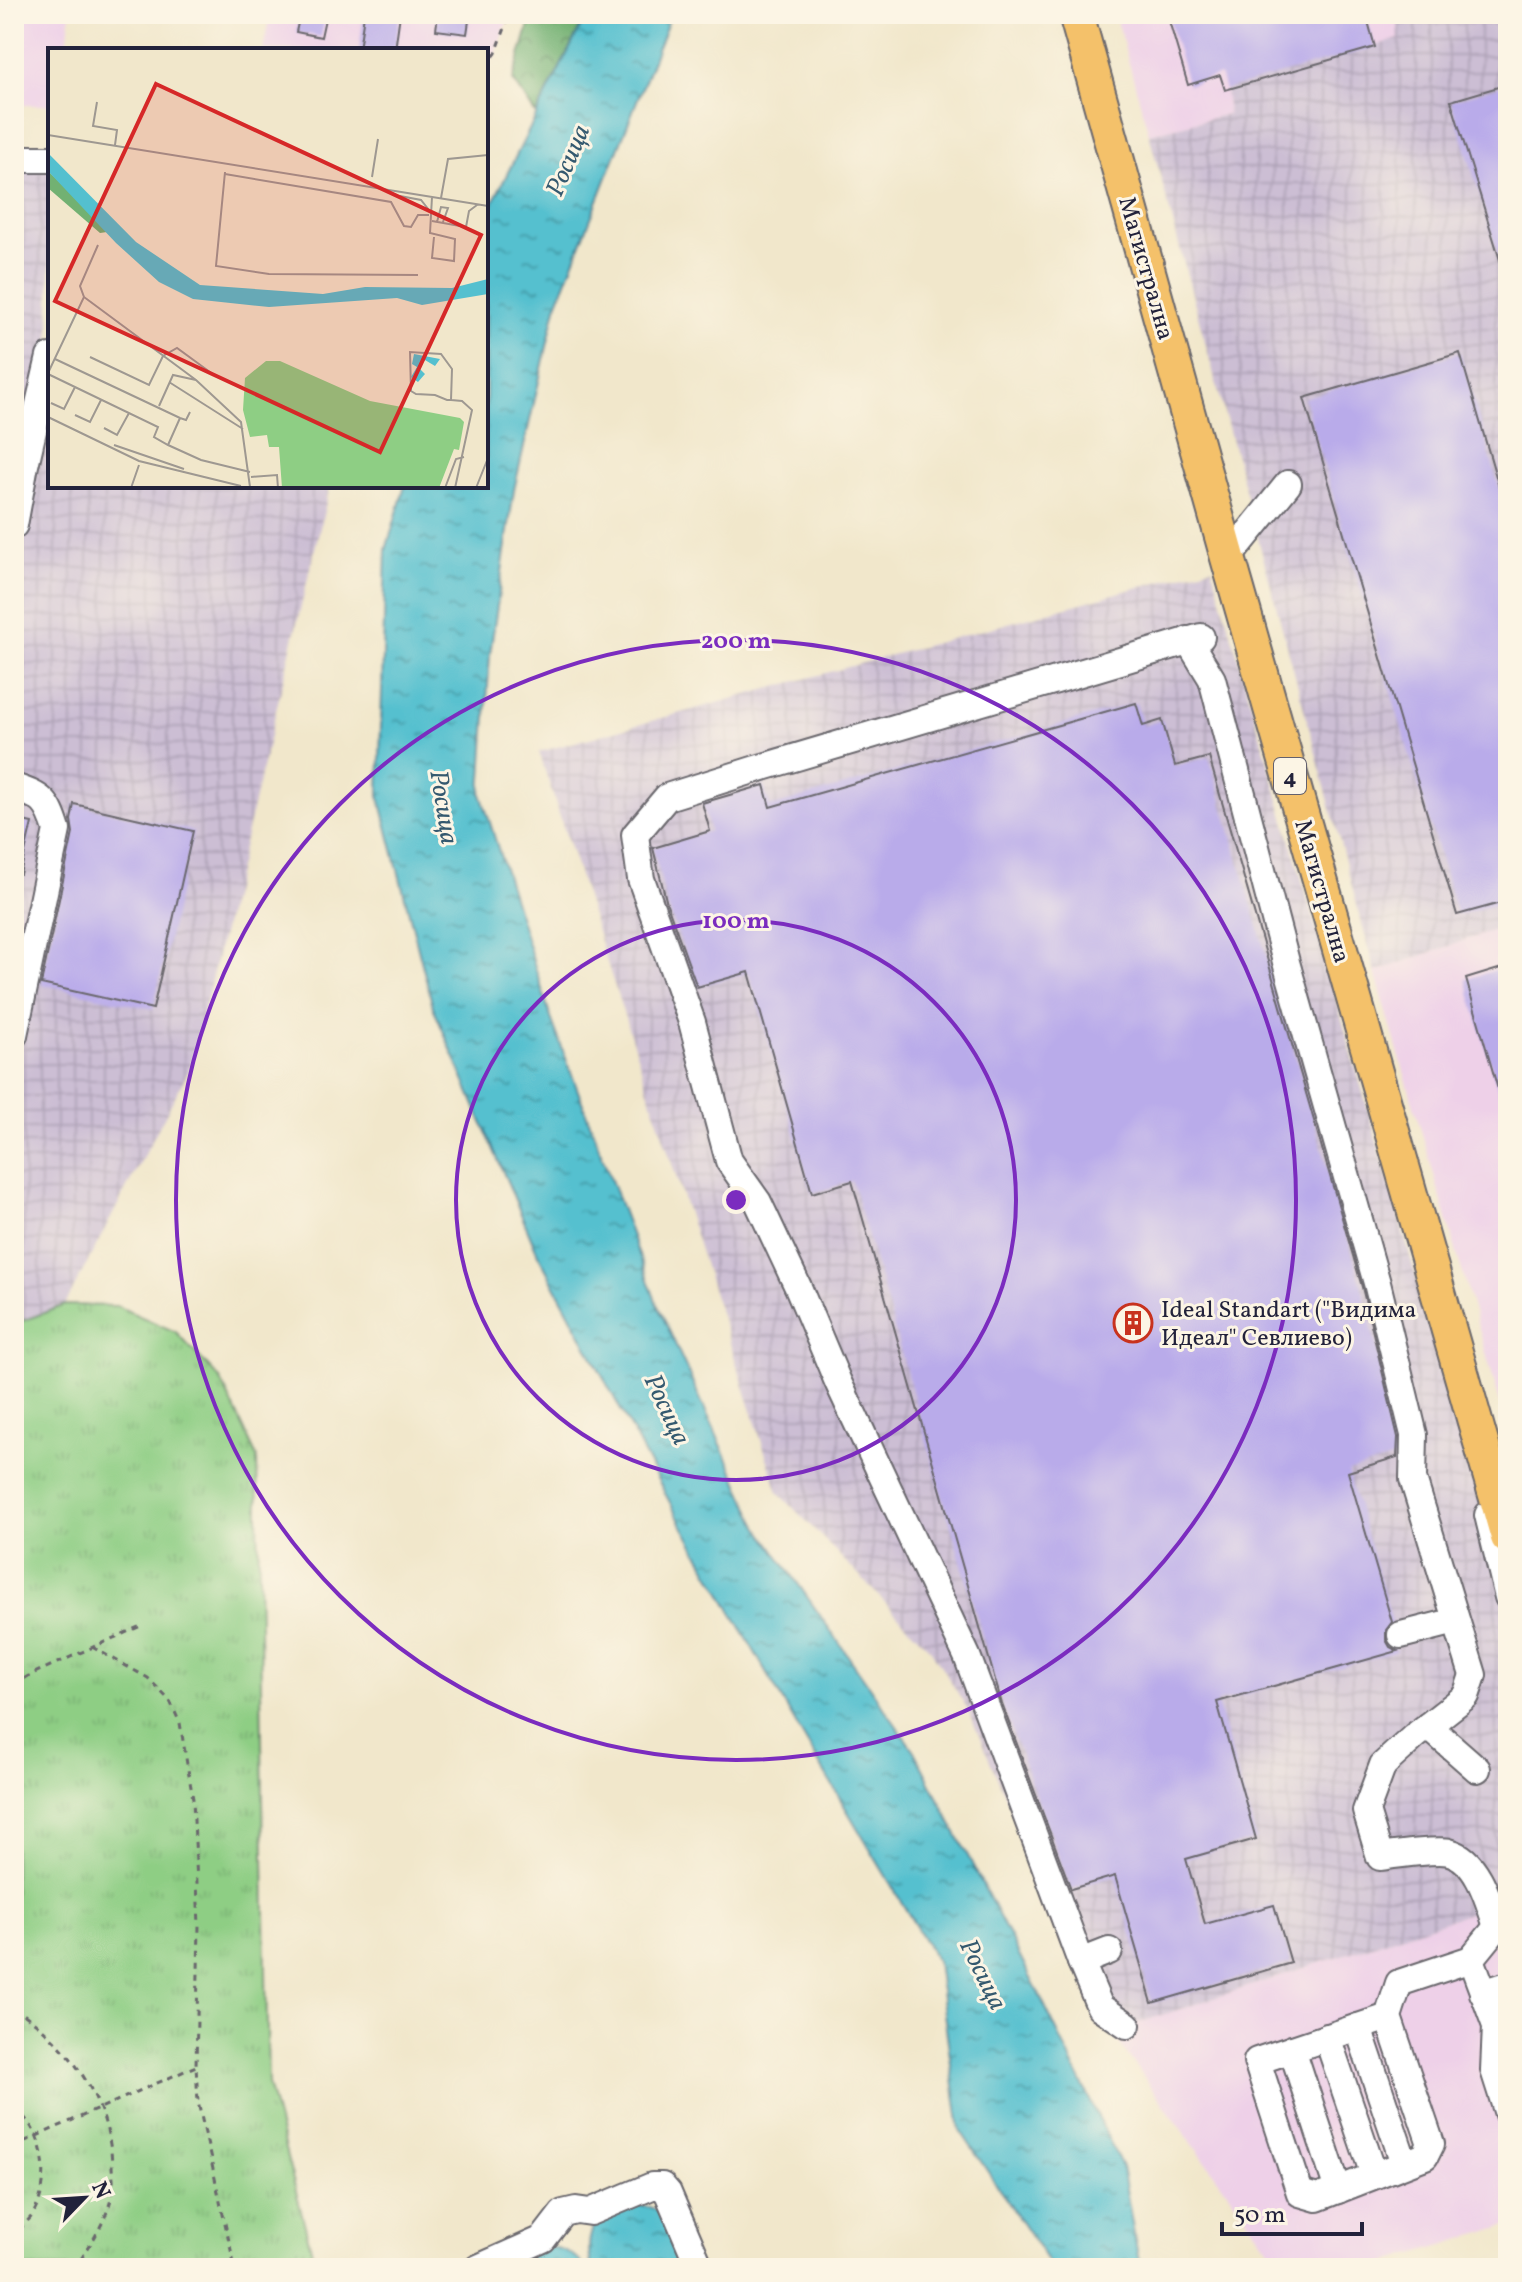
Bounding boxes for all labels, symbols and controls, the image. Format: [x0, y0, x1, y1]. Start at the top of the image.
inset map [48, 48, 488, 488]
water label: Росица [538, 119, 600, 202]
street label: Магистрална [1108, 193, 1182, 344]
text: 200 m [701, 625, 771, 659]
road number: 4 [1274, 758, 1306, 794]
water label: Росица [419, 768, 467, 847]
street label: Магистрална [1284, 816, 1358, 967]
text: 100 m [702, 905, 770, 939]
centre of rings [722, 1186, 750, 1214]
place label: Ideal Standart ("Видима Идеал" Севлиево) [1161, 1294, 1416, 1356]
building icon: Ideal Standart ("Видима Идеал" Севлиево) [1112, 1302, 1154, 1344]
water label: Росица [634, 1368, 698, 1451]
water label: Росица [950, 1933, 1015, 2016]
north arrow [44, 2158, 124, 2238]
text: N [82, 2177, 117, 2204]
scale bar [1222, 2186, 1362, 2236]
text: 50 m [1234, 2199, 1286, 2233]

